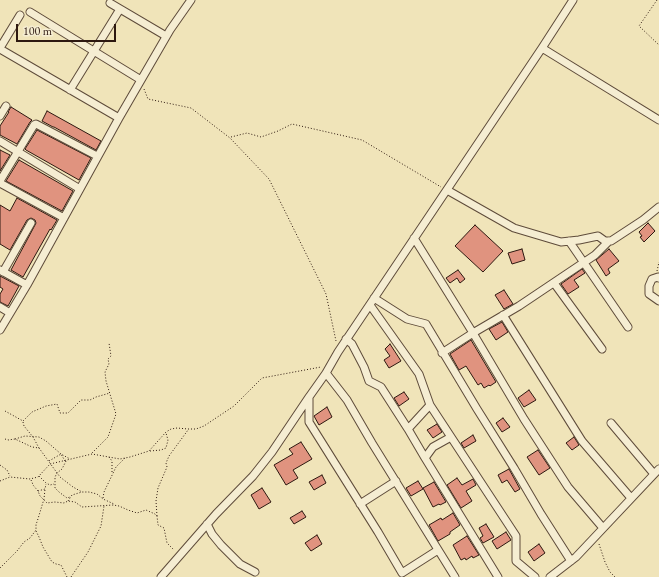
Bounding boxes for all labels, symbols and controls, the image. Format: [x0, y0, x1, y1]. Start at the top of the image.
scale bar [18, 16, 118, 42]
text: 100 m [23, 23, 52, 39]

